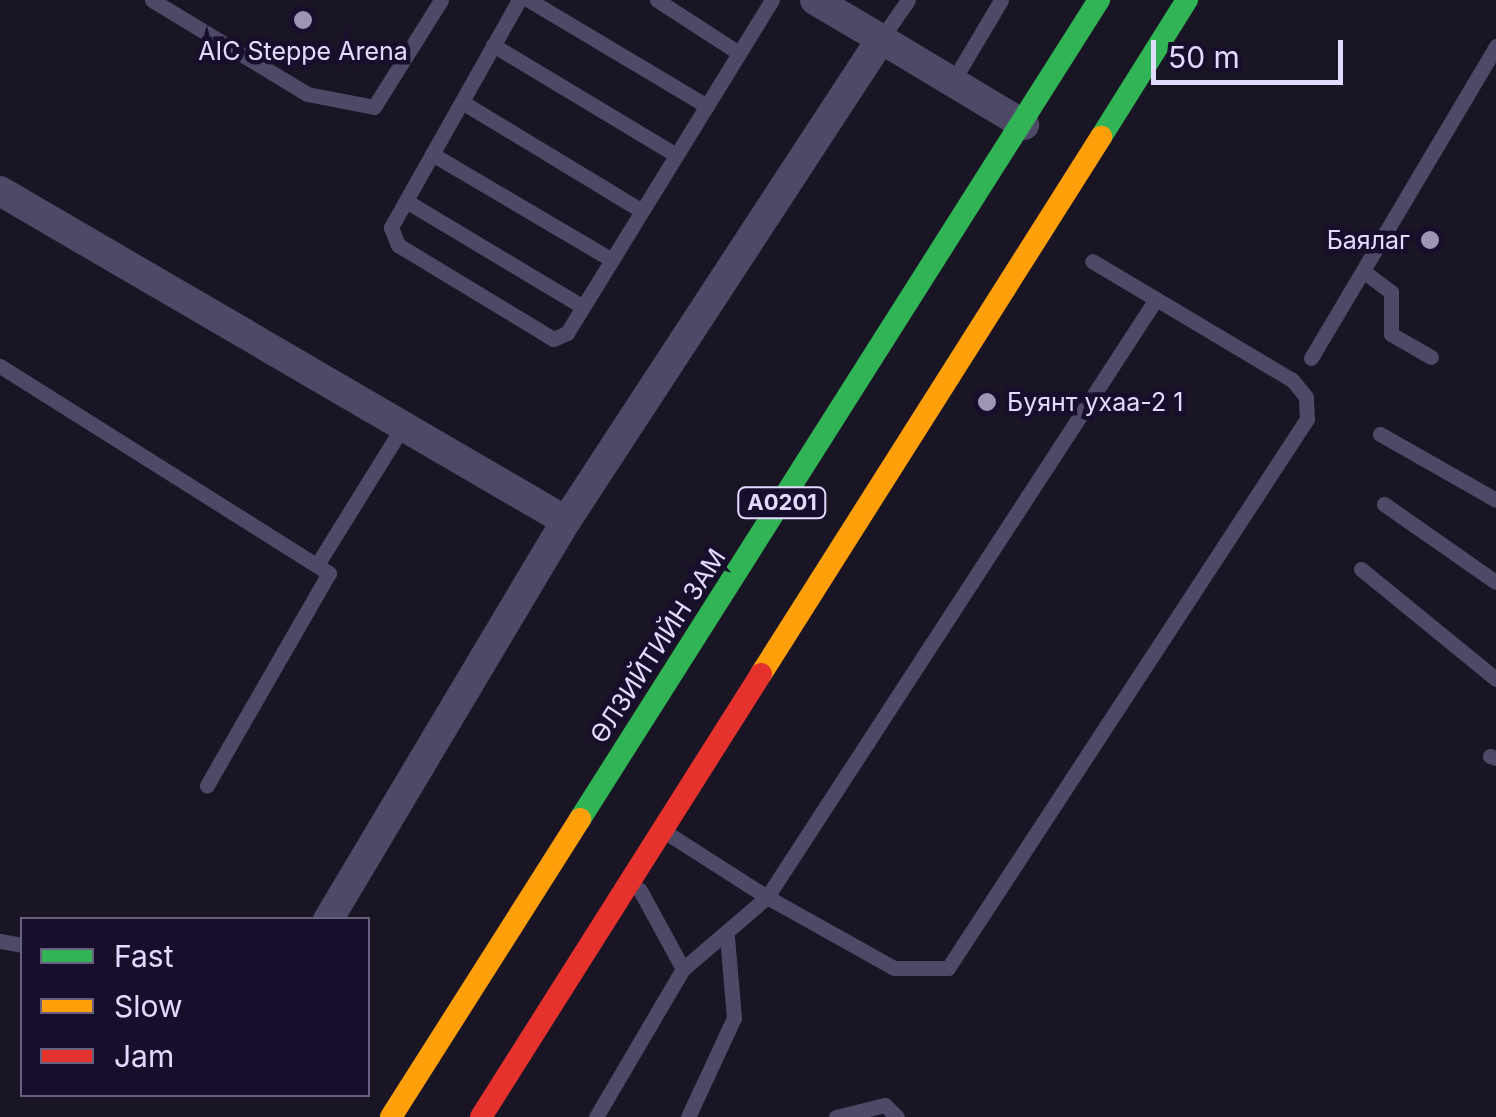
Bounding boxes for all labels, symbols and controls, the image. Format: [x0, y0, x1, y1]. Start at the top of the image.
marker: AIC Steppe Arena [292, 9, 314, 31]
scale bar [1156, 20, 1348, 82]
place label: AIC Steppe Arena [198, 36, 408, 66]
text: 50 m [1168, 39, 1240, 75]
place label: Баялаг [1327, 225, 1410, 255]
marker: Баялаг [1419, 229, 1441, 251]
place label: Буянт ухаа-2 1 [1007, 387, 1183, 417]
marker: Буянт ухаа-2 1 [976, 391, 998, 413]
road number: A0201 [737, 486, 827, 520]
street label: ӨЛЗИЙТИЙН ЗАМ [584, 543, 732, 749]
legend [20, 917, 370, 1097]
text: Fast [114, 938, 173, 974]
text: Slow [114, 988, 183, 1024]
text: Jam [114, 1038, 174, 1074]

